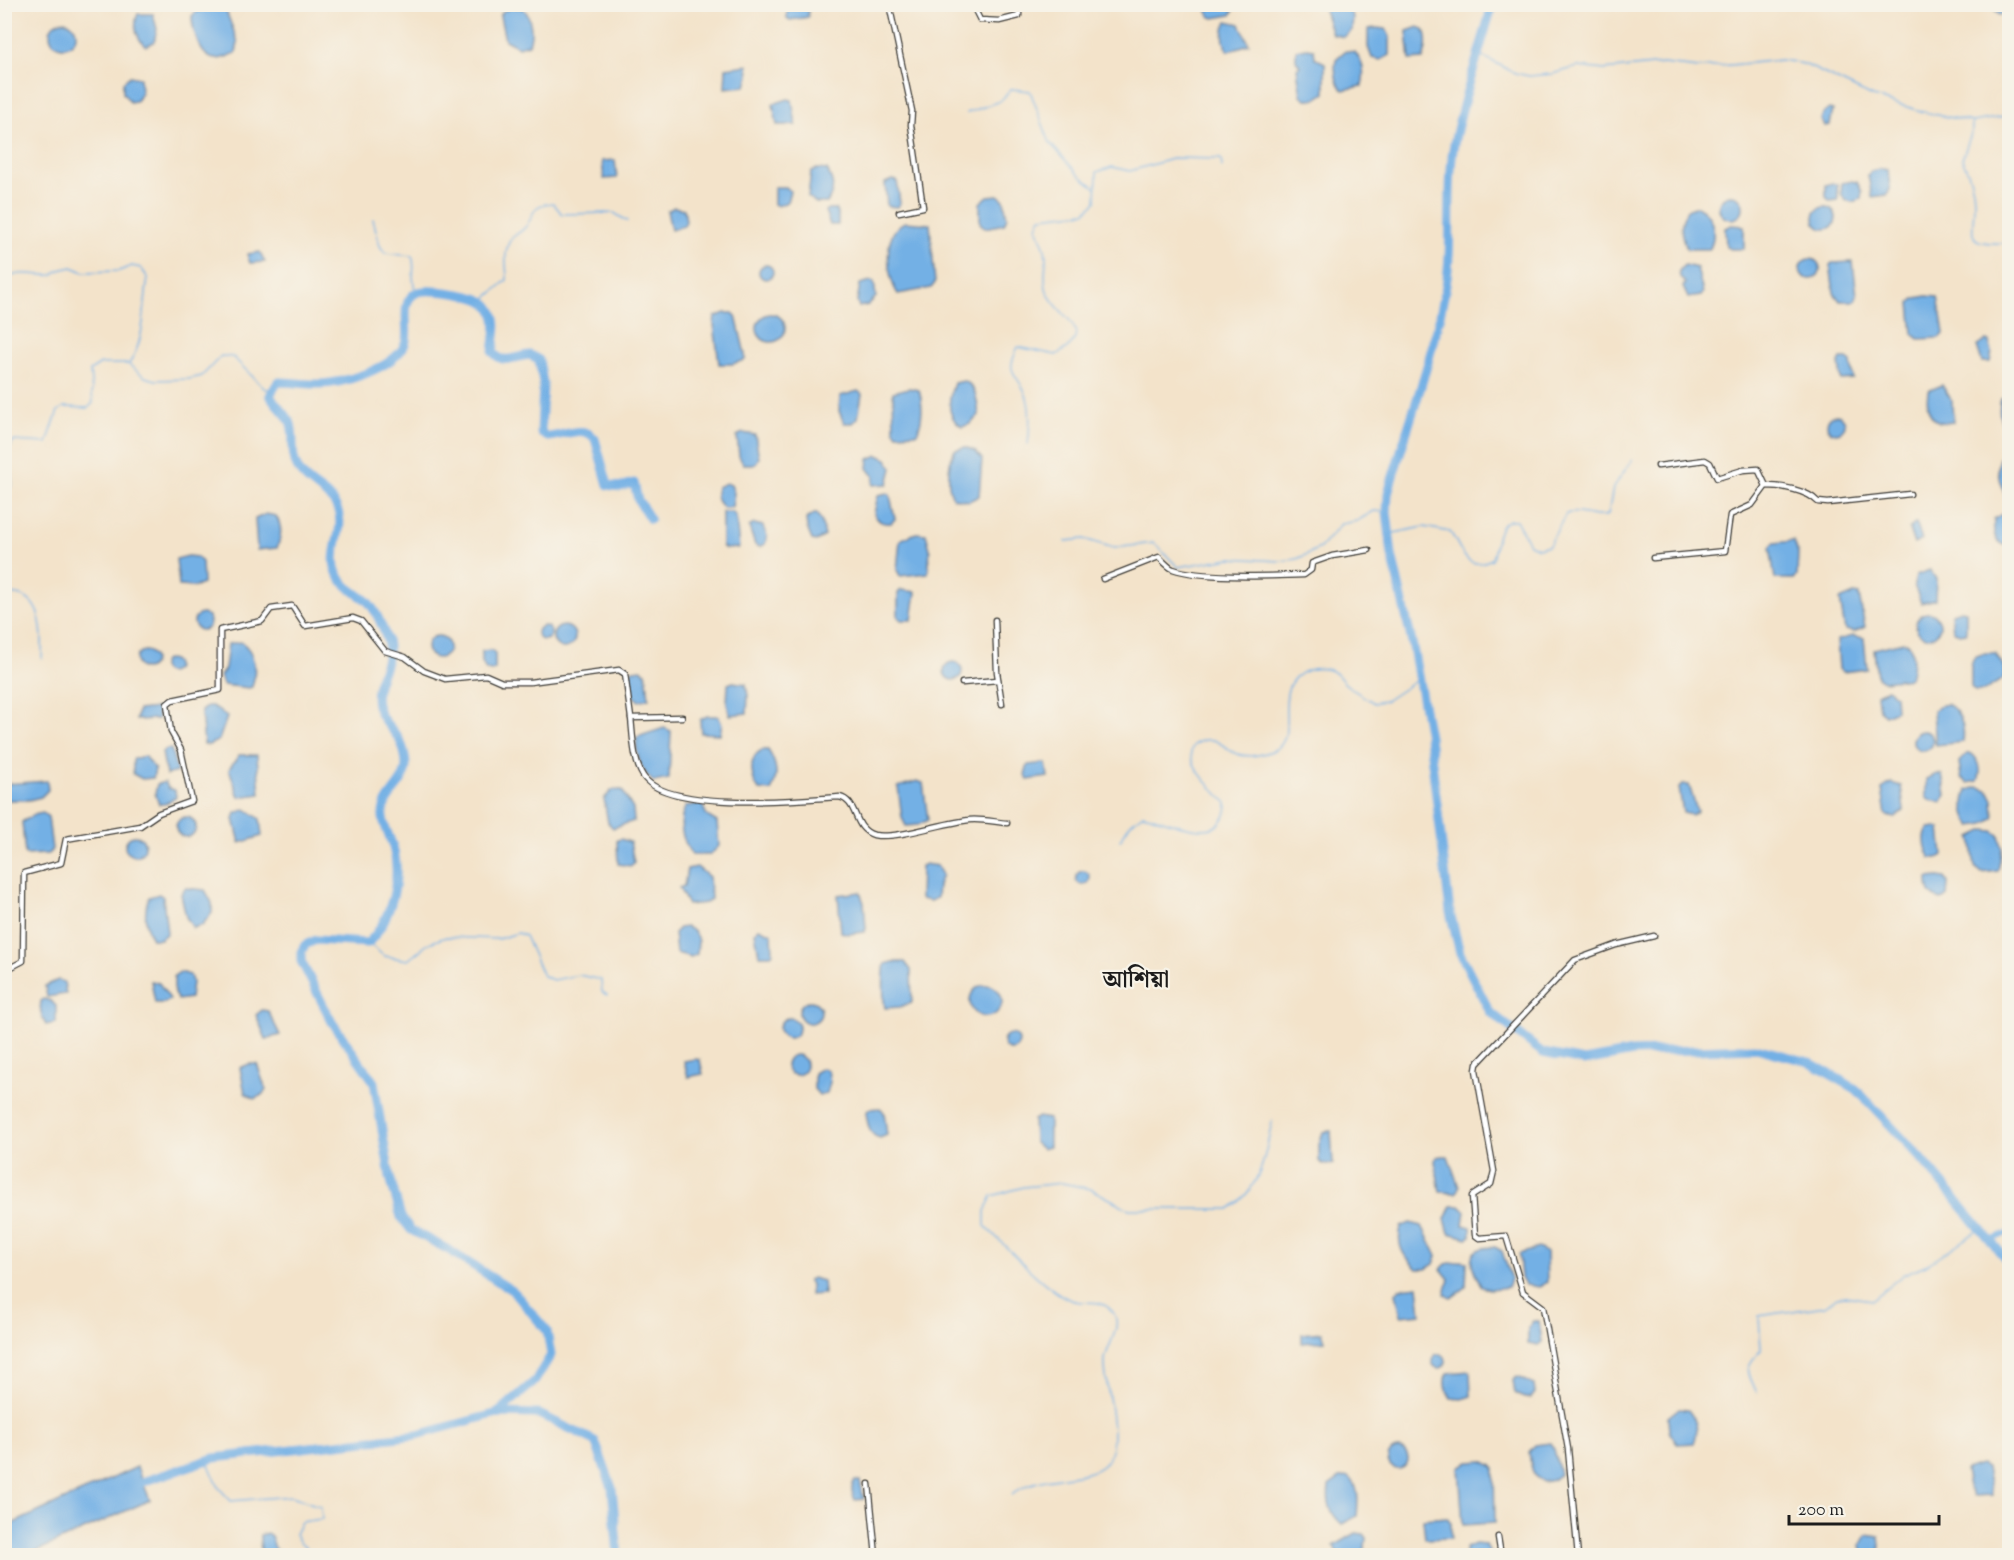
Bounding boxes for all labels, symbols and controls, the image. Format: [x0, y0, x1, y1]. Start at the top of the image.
district label: আশিয়া [1102, 964, 1169, 998]
scale bar [1789, 1488, 1939, 1526]
text: 200 m [1798, 1498, 1844, 1524]

